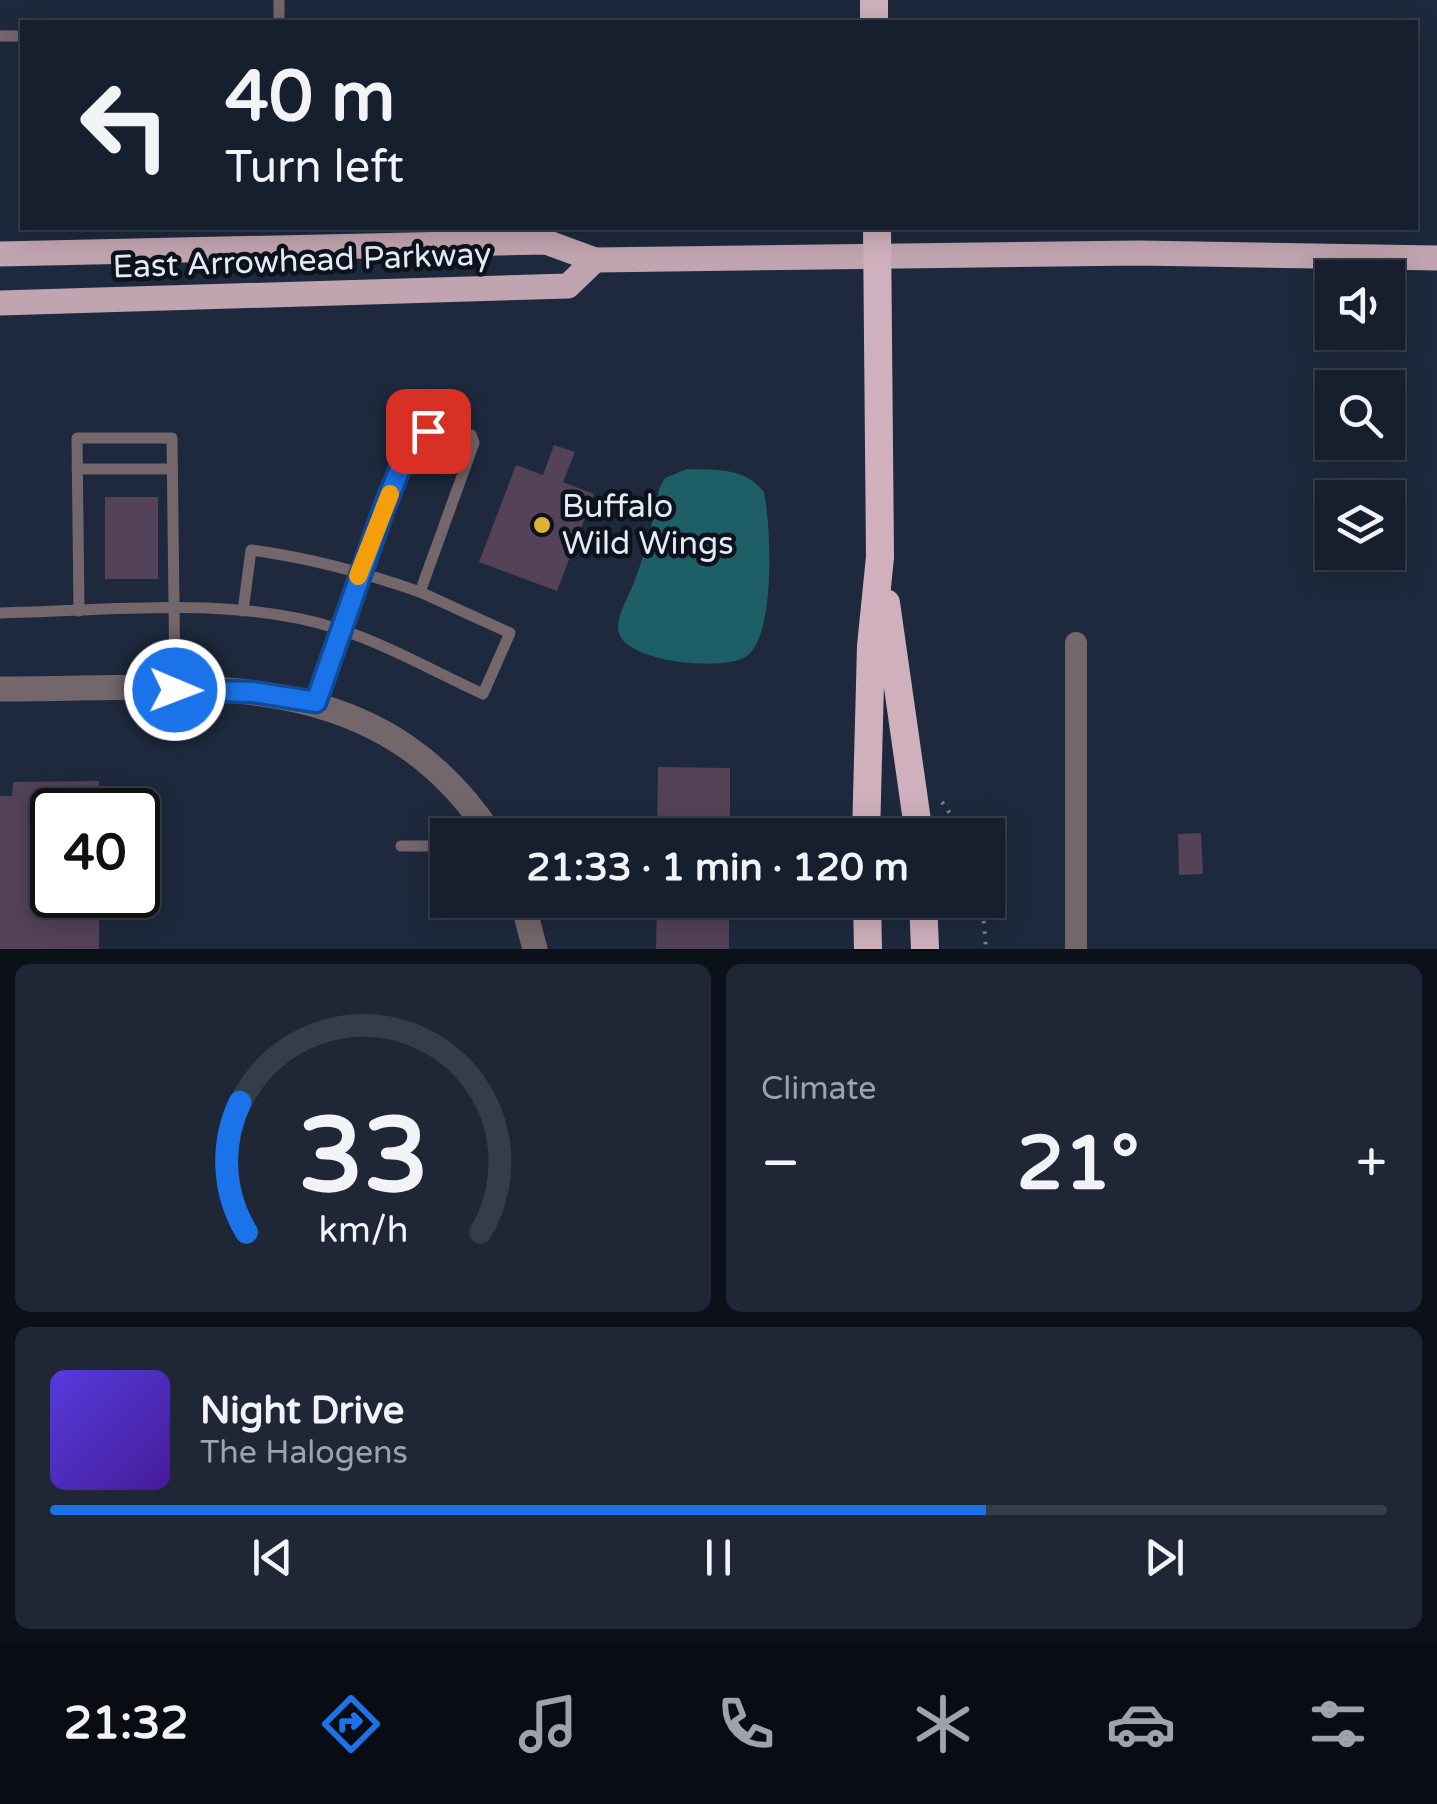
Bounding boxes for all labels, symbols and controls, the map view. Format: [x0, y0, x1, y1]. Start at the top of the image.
text: 40 m [225, 56, 395, 140]
icon: left [60, 60, 190, 190]
text: Turn left [225, 141, 404, 195]
street label: East Arrowhead Parkway [112, 235, 492, 287]
map controls [1315, 260, 1405, 570]
button: sound [1315, 260, 1405, 350]
button: search [1315, 370, 1405, 460]
pin [386, 389, 471, 474]
icon: arrive [401, 404, 456, 459]
button: layers [1315, 480, 1405, 570]
place label: Buffalo Wild Wings [562, 488, 734, 563]
marker: Buffalo Wild Wings [531, 514, 553, 536]
position arrow [123, 638, 227, 742]
speed limit sign: 40 [30, 788, 160, 918]
text: 21:33 · 1 min · 120 m [526, 845, 909, 891]
text: Climate [761, 1070, 876, 1108]
text: 33 [298, 1095, 428, 1220]
text: 21° [1017, 1119, 1139, 1209]
text: − [761, 1131, 800, 1197]
text: + [1356, 1131, 1387, 1197]
text: km/h [318, 1209, 408, 1252]
text: Night Drive [200, 1388, 404, 1434]
text: The Halogens [200, 1434, 408, 1472]
icon: previous [245, 1530, 300, 1585]
icon: pause [691, 1530, 746, 1585]
icon: next [1137, 1530, 1192, 1585]
icon: directions [316, 1689, 386, 1759]
icon: music [513, 1689, 583, 1759]
icon: phone [711, 1689, 781, 1759]
icon: climate [908, 1689, 978, 1759]
icon: car [1106, 1689, 1176, 1759]
icon: filters [1303, 1689, 1373, 1759]
text: 21:32 [64, 1697, 188, 1751]

